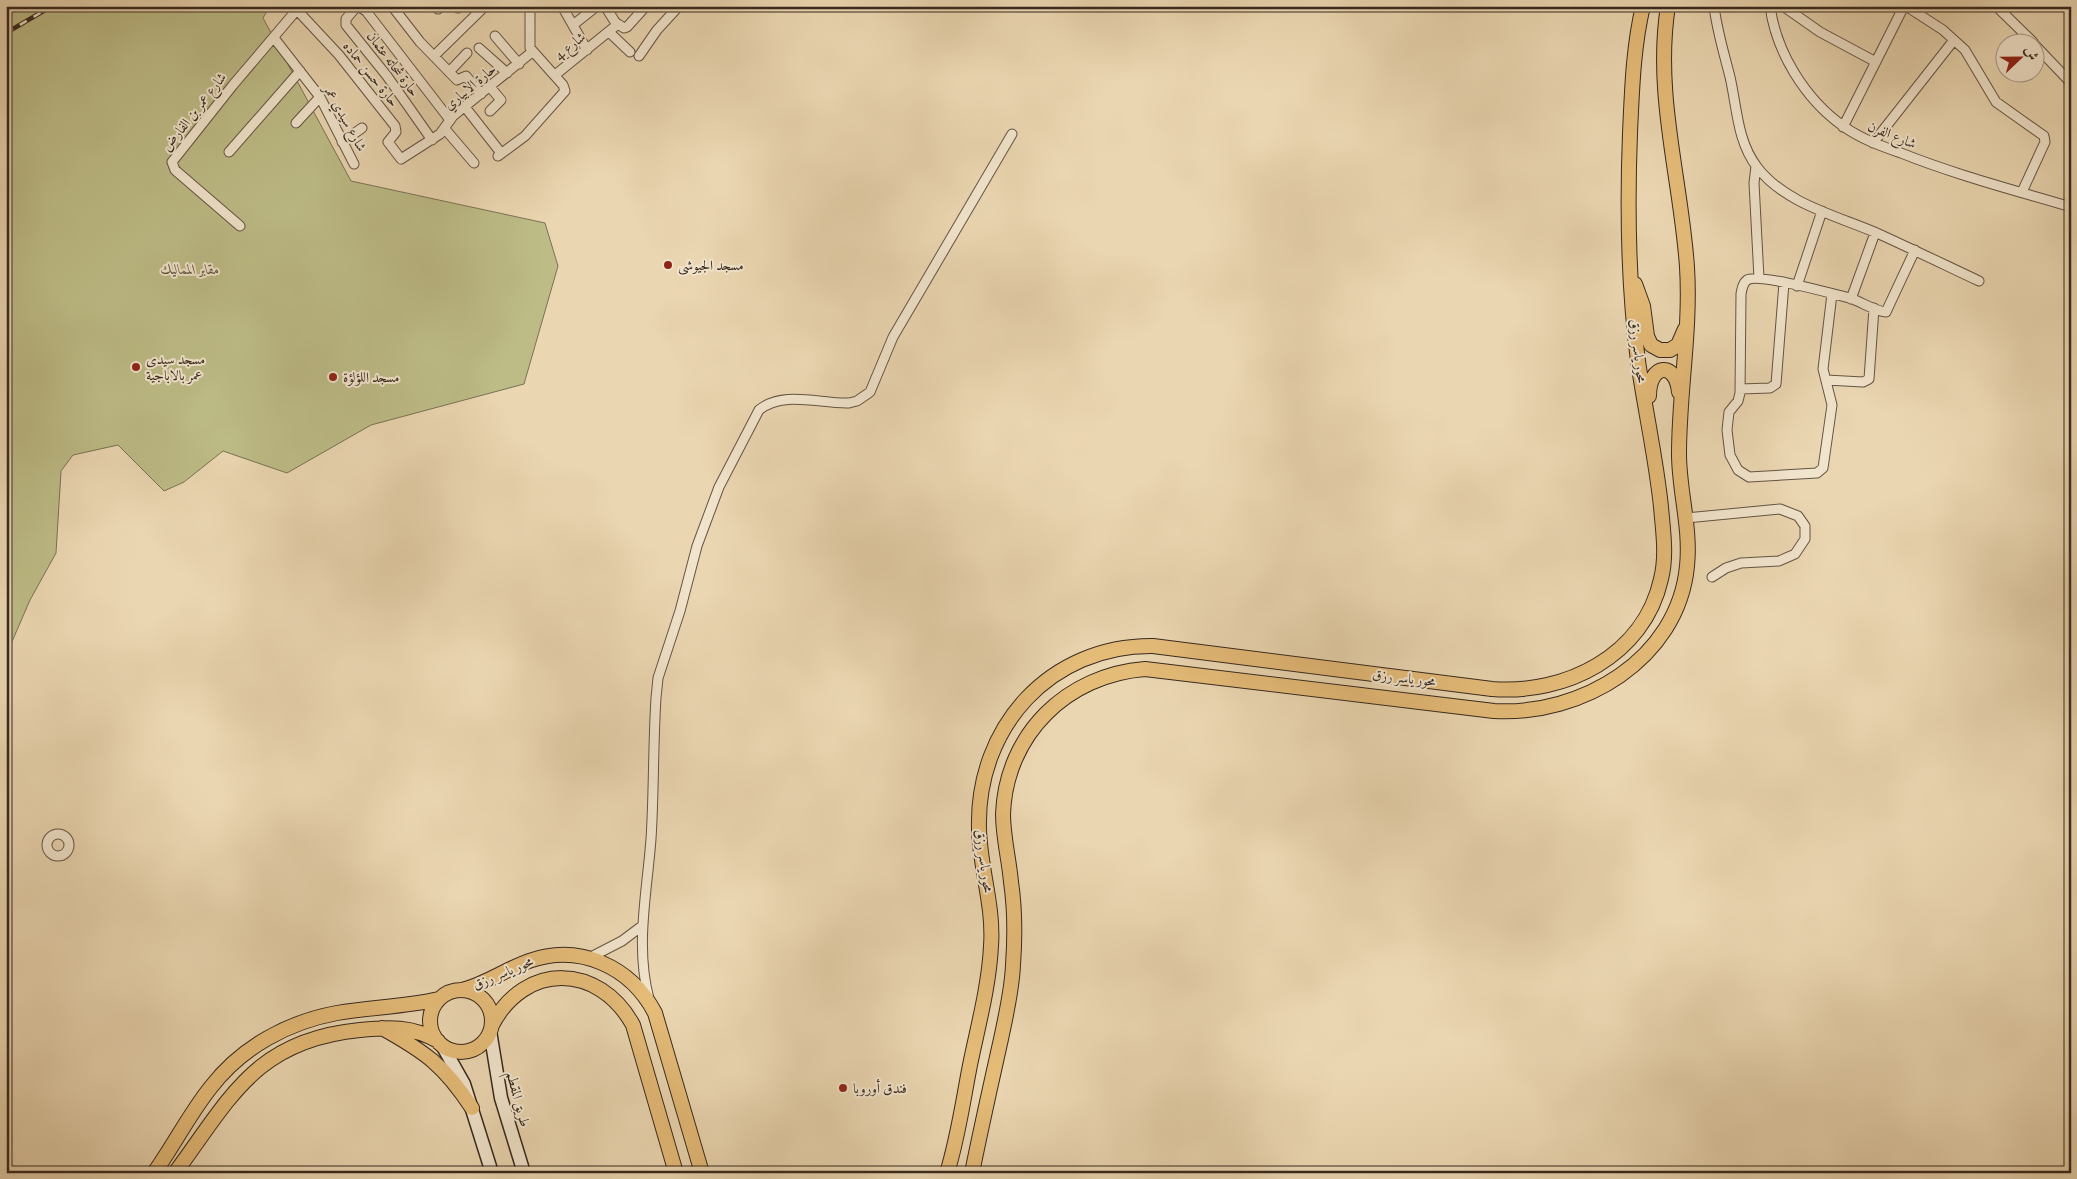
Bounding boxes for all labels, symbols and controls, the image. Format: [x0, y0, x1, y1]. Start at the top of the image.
street label: حارة شحاته عثمان [363, 28, 423, 100]
street label: شارع 4 [551, 28, 591, 66]
north arrow [1994, 32, 2044, 82]
street label: حارة حسن حماده [339, 38, 402, 111]
text: ش [2021, 44, 2042, 63]
street label: حارة الابياري [440, 60, 501, 116]
street label: شارع عمر بن الفارض [158, 69, 232, 157]
street label: شارع سيدي عمر [316, 80, 370, 156]
street label: شارع الفرن [1864, 118, 1919, 155]
place label: مسجد الجيوشى [678, 257, 744, 275]
marker: مسجد الجيوشى [662, 259, 674, 271]
park label: مقابر المماليك [161, 261, 219, 278]
street label: محور ياسر رزق [1625, 318, 1650, 385]
place label: مسجد سيدى عمر بالاباجية [146, 351, 205, 384]
marker: مسجد سيدى عمر بالاباجية [130, 361, 142, 373]
place label: مسجد اللؤلؤة [343, 369, 399, 386]
marker: مسجد اللؤلؤة [327, 371, 339, 383]
street label: محور ياسر رزق [1371, 666, 1437, 691]
street label: محور ياسر رزق [970, 828, 997, 895]
street label: محور ياسر رزق [470, 952, 537, 994]
street label: طريق المقطم [498, 1069, 534, 1130]
place label: فندق أوروبا [853, 1078, 907, 1097]
marker: فندق أوروبا [837, 1082, 849, 1094]

